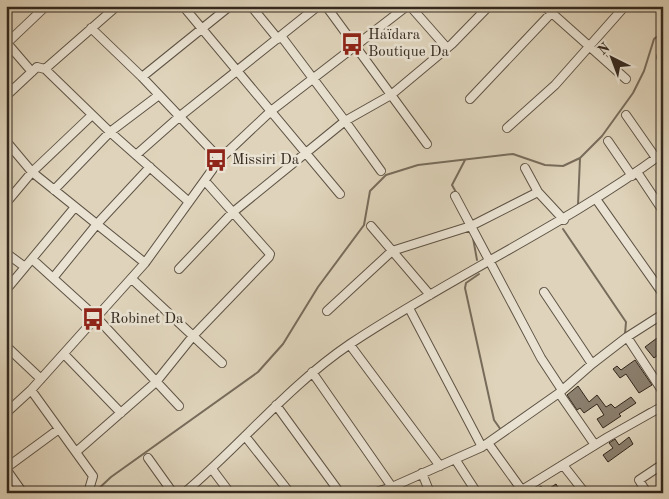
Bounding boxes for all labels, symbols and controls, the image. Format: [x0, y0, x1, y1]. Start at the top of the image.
place label: Haïdara Boutique Da [368, 28, 449, 60]
bus stop icon: Haïdara Boutique Da [339, 31, 365, 57]
north arrow [586, 32, 636, 82]
text: N [595, 40, 613, 58]
bus stop icon: Missiri Da [203, 147, 229, 173]
place label: Missiri Da [232, 153, 300, 168]
bus stop icon: Robinet Da [80, 306, 106, 332]
place label: Robinet Da [110, 312, 184, 327]

